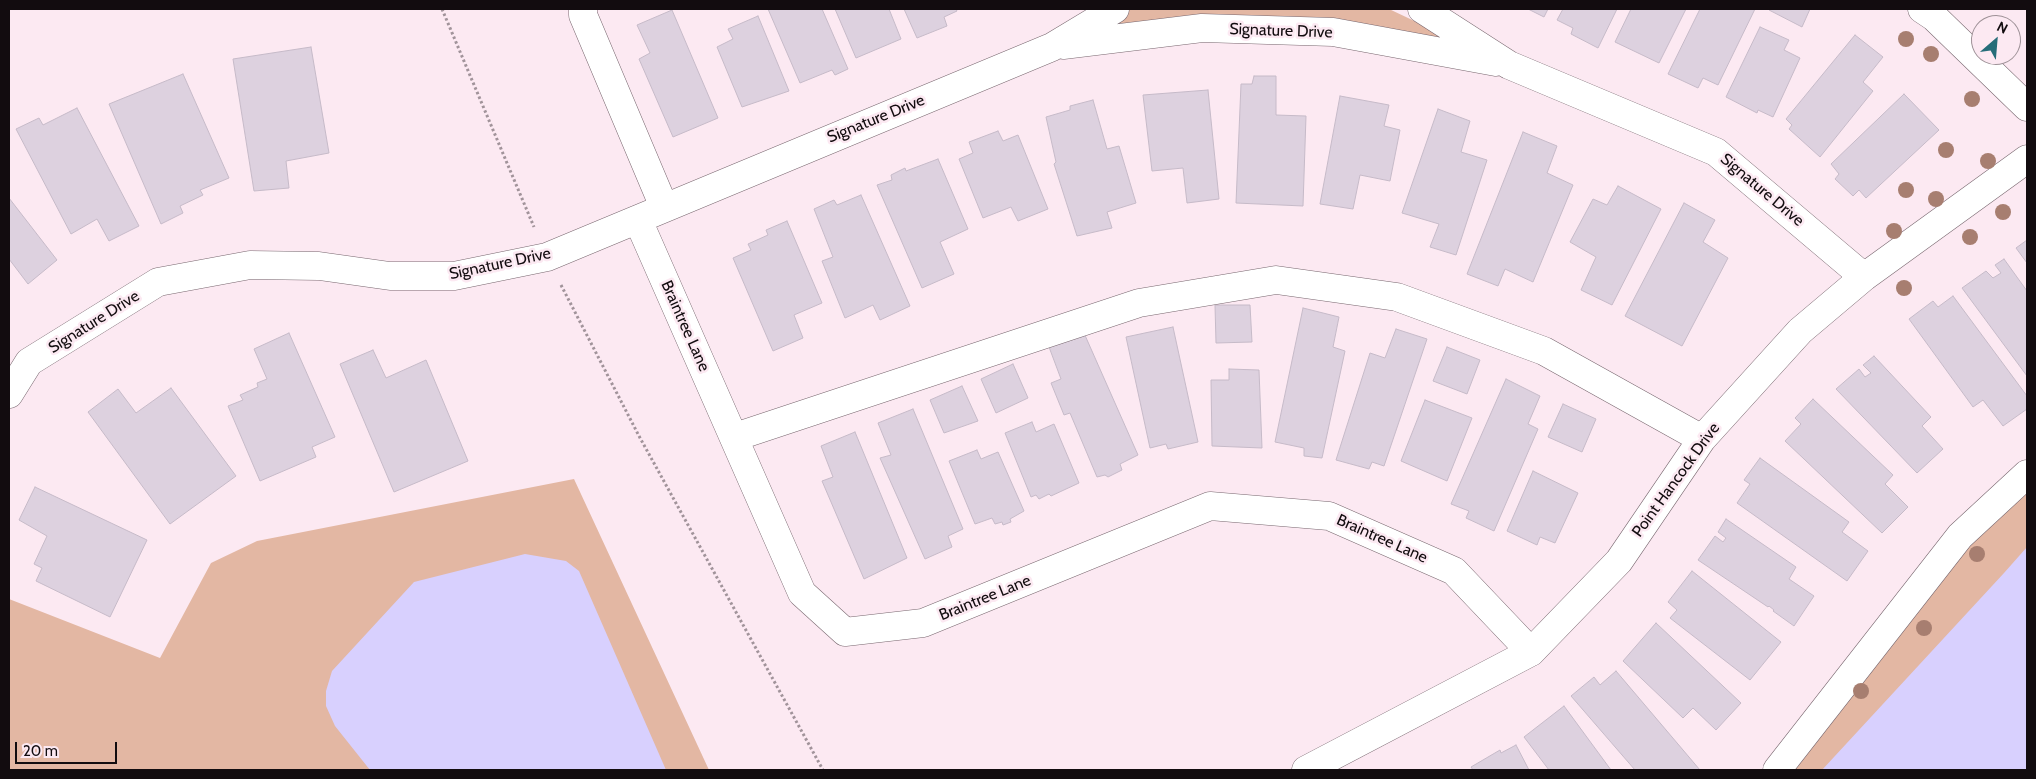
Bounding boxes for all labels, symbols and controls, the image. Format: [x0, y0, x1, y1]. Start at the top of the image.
north arrow [1971, 15, 2021, 65]
text: N [1994, 17, 2011, 38]
street label: Signature Drive [1229, 20, 1333, 42]
street label: Signature Drive [824, 91, 928, 147]
street label: Signature Drive [1716, 149, 1808, 231]
street label: Signature Drive [447, 244, 553, 284]
street label: Braintree Lane [656, 278, 714, 374]
street label: Signature Drive [45, 286, 143, 358]
street label: Point Hancock Drive [1628, 419, 1724, 541]
street label: Braintree Lane [1334, 510, 1430, 568]
street label: Braintree Lane [936, 571, 1034, 625]
scale bar [18, 732, 120, 764]
text: 20 m [23, 742, 58, 760]

